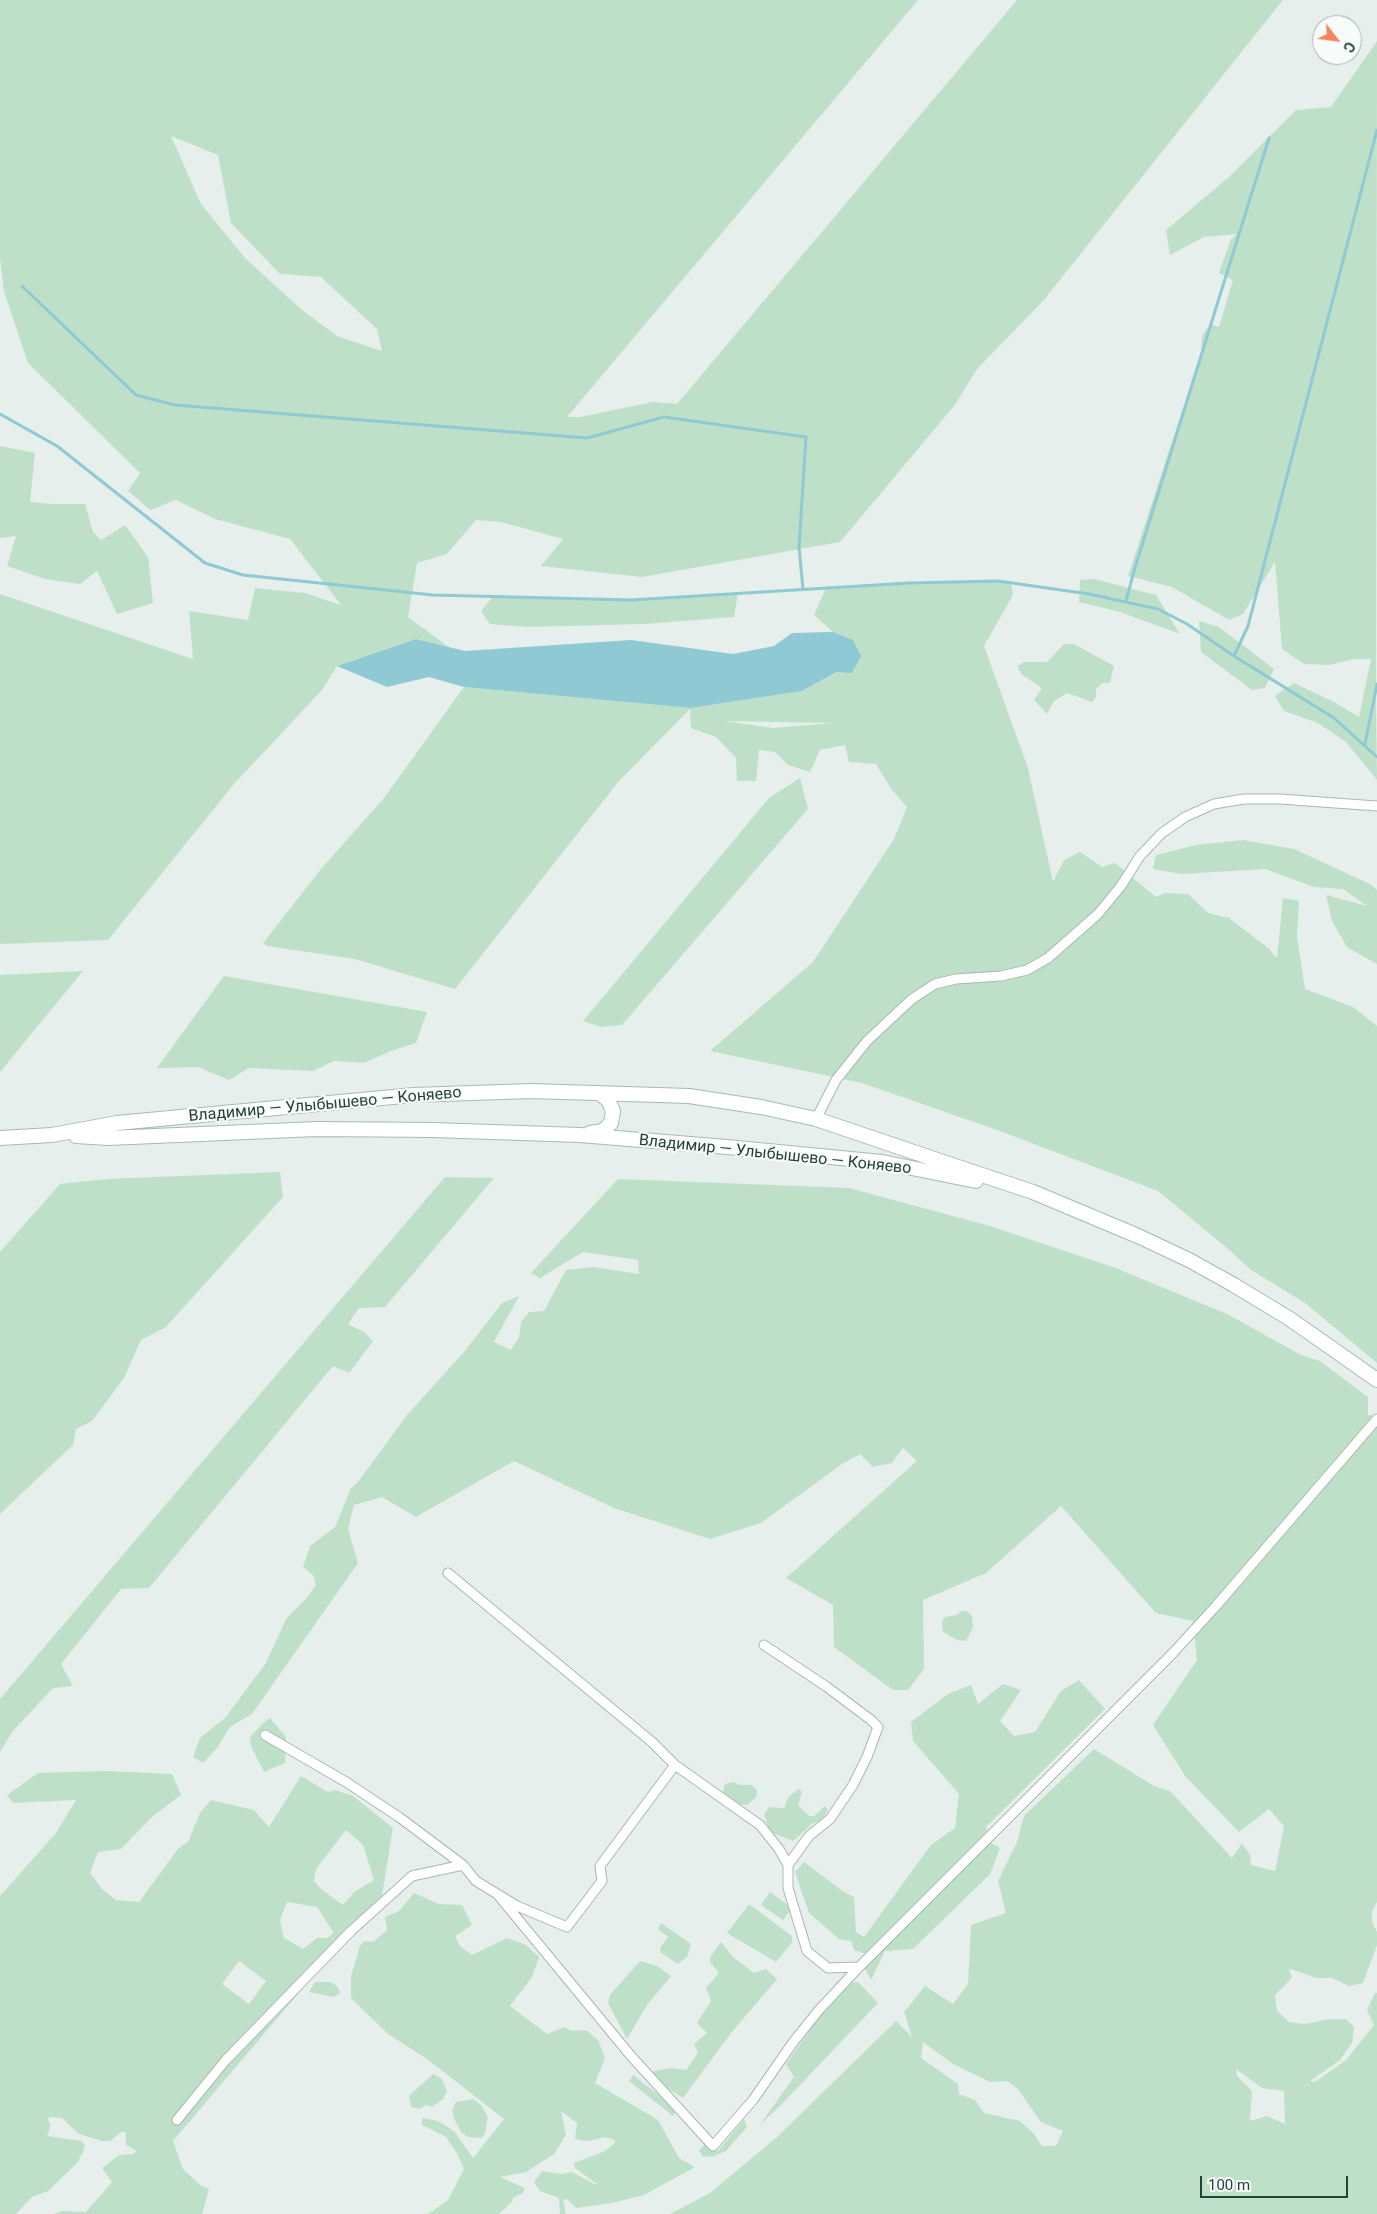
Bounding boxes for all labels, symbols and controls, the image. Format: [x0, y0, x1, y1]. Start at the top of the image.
north arrow [1312, 15, 1362, 65]
text: С [1340, 39, 1358, 55]
street label: Владимир — Улыбышево — Коняево [188, 1084, 462, 1126]
street label: Владимир — Улыбышево — Коняево [638, 1131, 912, 1179]
scale bar [1202, 2166, 1350, 2198]
text: 100 m [1208, 2176, 1250, 2194]

